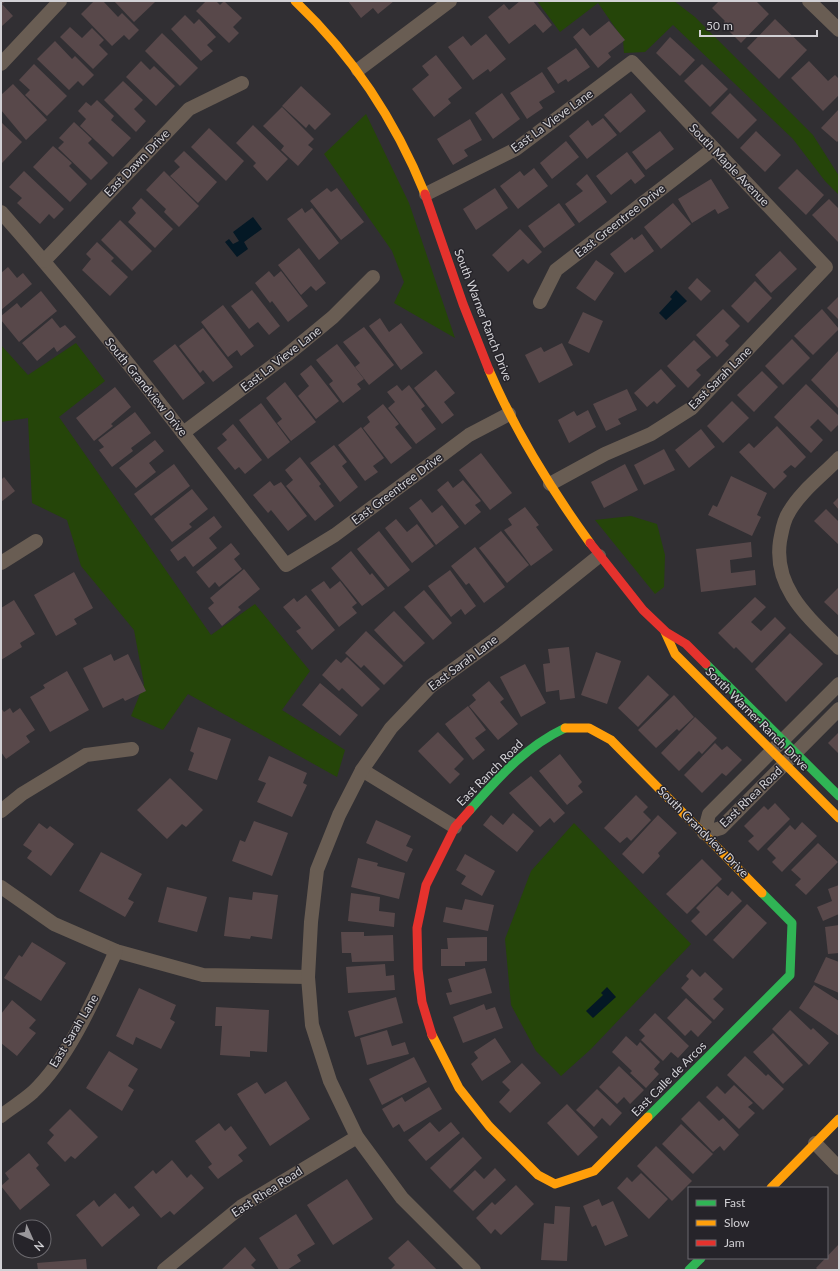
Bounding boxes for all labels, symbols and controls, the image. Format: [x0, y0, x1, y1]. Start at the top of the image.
scale bar [700, 12, 817, 38]
text: 50 m [706, 18, 733, 33]
street label: East La Vieve Lane [508, 86, 596, 155]
street label: South Maple Avenue [686, 120, 773, 209]
street label: East Dawn Drive [101, 126, 173, 200]
street label: East Greentree Drive [572, 181, 668, 260]
street label: South Warner Ranch Drive [451, 247, 516, 383]
street label: East La Vieve Lane [237, 323, 324, 395]
street label: South Grandview Drive [102, 334, 191, 439]
street label: East Sarah Lane [685, 343, 754, 412]
street label: East Greentree Drive [348, 449, 445, 528]
street label: East Sarah Lane [425, 632, 500, 694]
street label: South Warner Ranch Drive [702, 664, 812, 774]
street label: East Ranch Road [453, 736, 526, 809]
street label: East Rhea Road [716, 763, 785, 830]
street label: South Grandview Drive [655, 783, 752, 880]
street label: East Sarah Lane [46, 991, 101, 1070]
street label: East Calle de Arcos [628, 1038, 709, 1119]
street label: East Rhea Road [228, 1163, 305, 1220]
legend [688, 1187, 828, 1259]
text: Fast [724, 1195, 746, 1210]
text: Slow [724, 1215, 750, 1230]
north arrow [12, 1219, 52, 1259]
text: Jam [724, 1235, 745, 1250]
text: N [32, 1239, 47, 1254]

